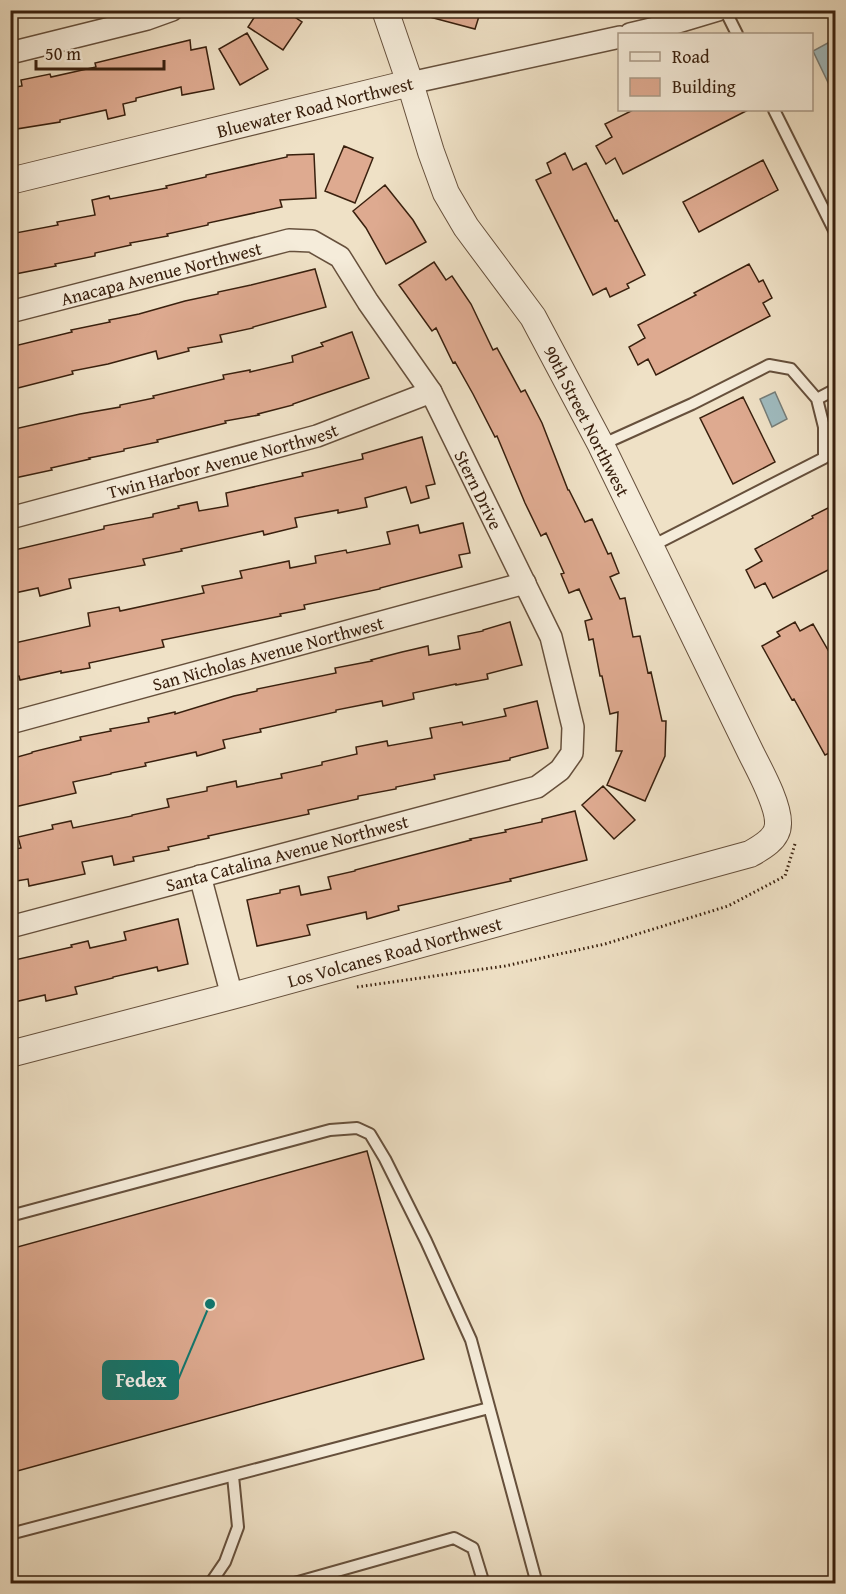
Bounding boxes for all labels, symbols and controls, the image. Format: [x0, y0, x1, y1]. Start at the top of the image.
scale bar [36, 33, 164, 71]
legend [618, 33, 813, 111]
text: 50 m [45, 40, 81, 67]
text: Road [672, 43, 710, 70]
street label: Bluewater Road Northwest [214, 69, 417, 144]
text: Building [672, 73, 736, 100]
street label: Anacapa Avenue Northwest [58, 234, 265, 312]
street label: 90th Street Northwest [537, 341, 637, 502]
street label: Twin Harbor Avenue Northwest [104, 415, 342, 505]
street label: Stern Drive [448, 445, 510, 534]
street label: San Nicholas Avenue Northwest [149, 608, 387, 697]
street label: Santa Catalina Avenue Northwest [163, 807, 412, 898]
street label: Los Volcanes Road Northwest [284, 909, 505, 994]
callout: Fedex [103, 1361, 178, 1399]
text: Fedex [116, 1365, 167, 1394]

